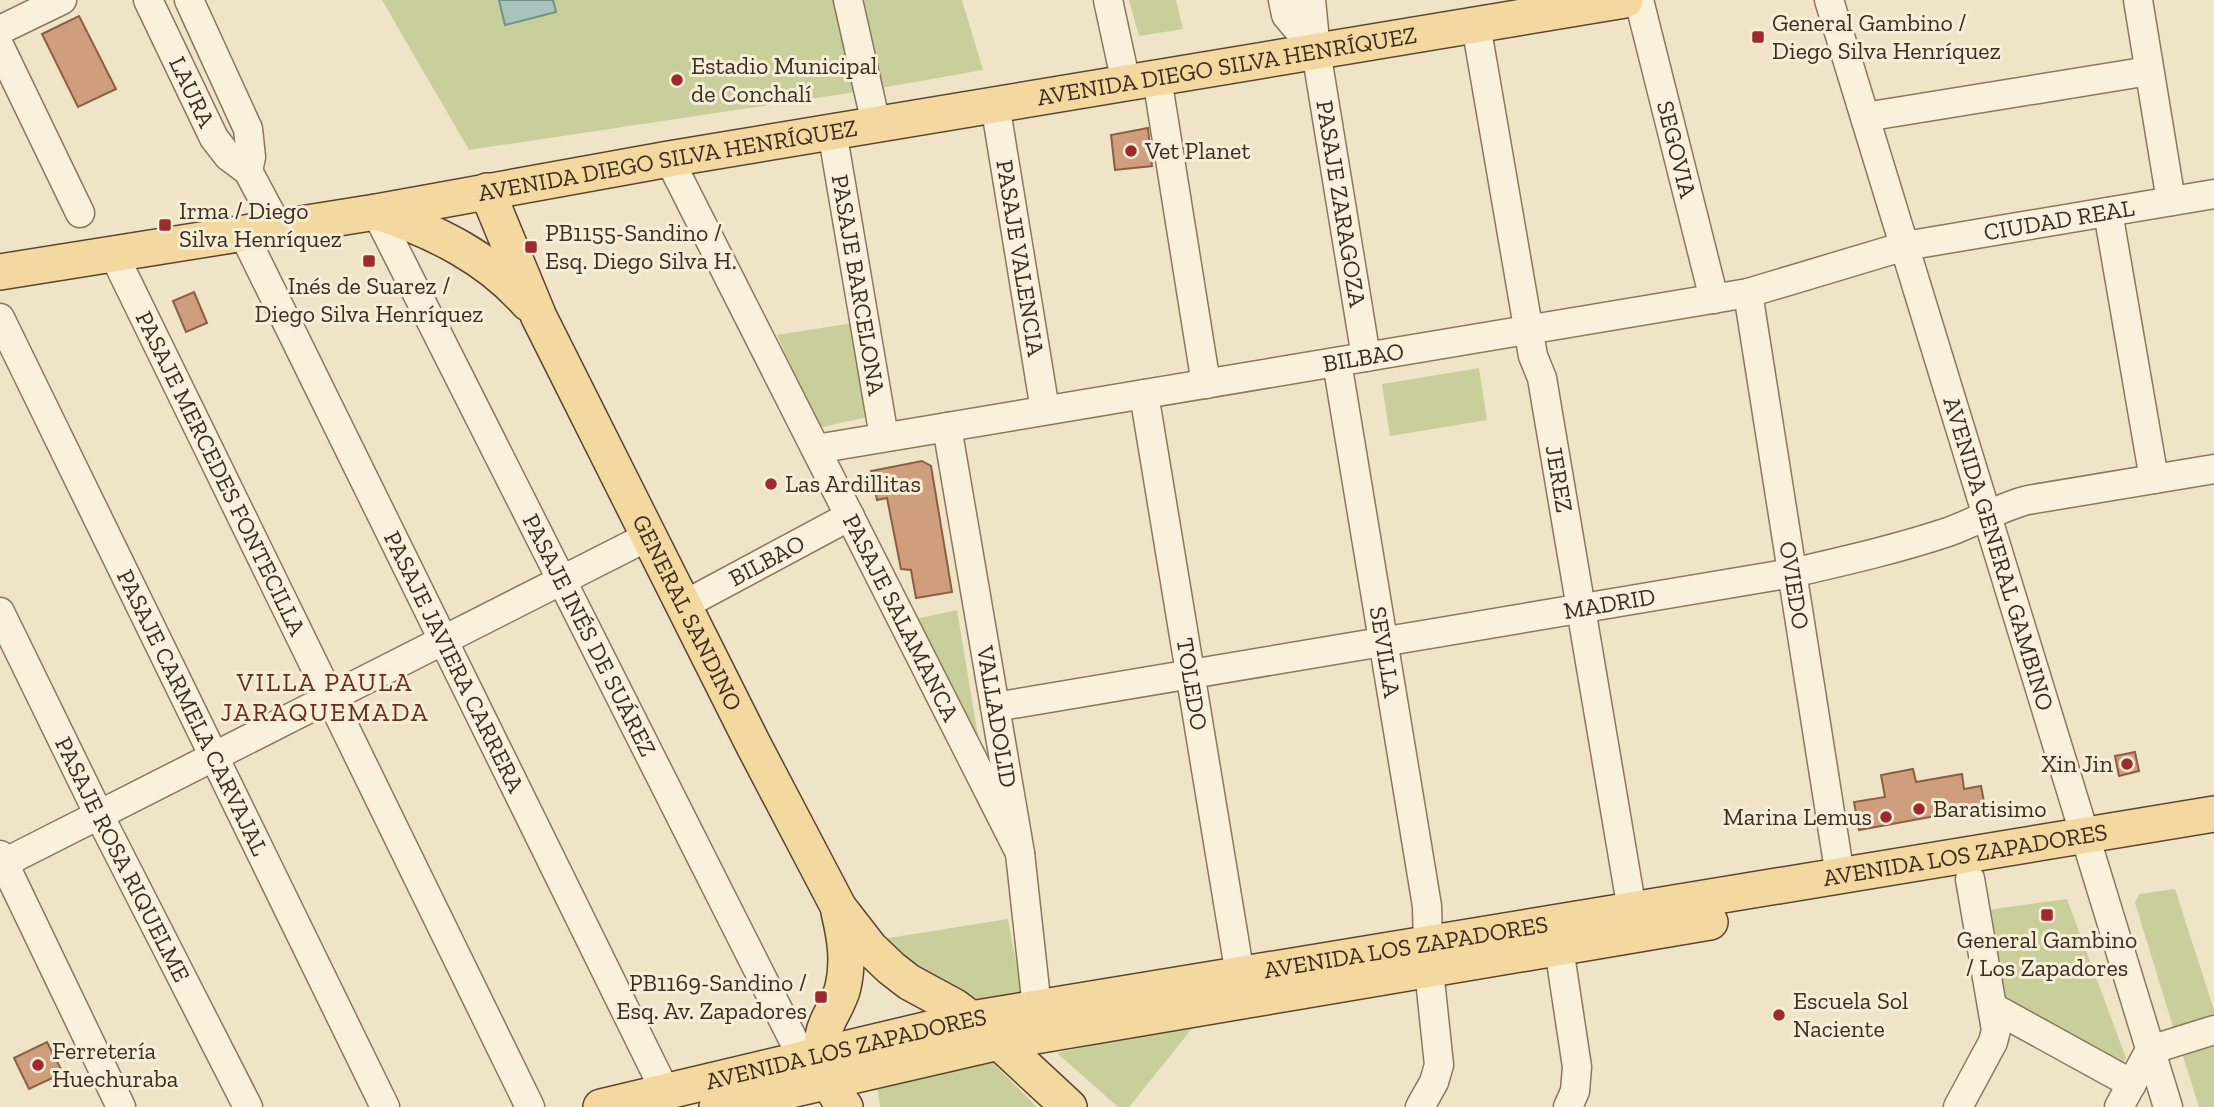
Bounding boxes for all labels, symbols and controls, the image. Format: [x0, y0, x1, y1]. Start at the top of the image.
place label: General Gambino / Diego Silva Henríquez [1772, 8, 2001, 65]
street label: AVENIDA DIEGO SILVA HENRÍQUEZ [1035, 20, 1419, 112]
marker: General Gambino / Diego Silva Henríquez [1750, 29, 1766, 45]
place label: Estadio Municipal de Conchalí [691, 51, 877, 108]
street label: LAURA [163, 52, 222, 132]
marker: Estadio Municipal de Conchalí [669, 72, 685, 88]
street label: PASAJE ZARAGOZA [1310, 98, 1373, 310]
street label: SEGOVIA [1651, 98, 1703, 201]
street label: AVENIDA DIEGO SILVA HENRÍQUEZ [476, 113, 859, 207]
place label: Vet Planet [1144, 136, 1250, 165]
marker: Vet Planet [1123, 143, 1139, 159]
street label: PASAJE VALENCIA [990, 158, 1051, 359]
street label: PASAJE BARCELONA [826, 172, 892, 398]
street label: CIUDAD REAL [1981, 193, 2136, 247]
place label: Irma / Diego Silva Henríquez [179, 196, 342, 253]
marker: Irma / Diego Silva Henríquez [157, 217, 173, 233]
place label: PB1155-Sandino / Esq. Diego Silva H. [545, 218, 737, 275]
marker: PB1155-Sandino / Esq. Diego Silva H. [523, 239, 539, 255]
marker: Inés de Suarez / Diego Silva Henríquez [361, 253, 377, 269]
place label: Inés de Suarez / Diego Silva Henríquez [255, 271, 483, 328]
street label: PASAJE MERCEDES FONTECILLA [130, 306, 313, 641]
street label: BILBAO [1321, 336, 1406, 378]
street label: AVENIDA GENERAL GAMBINO [1937, 393, 2061, 714]
street label: JEREZ [1540, 443, 1580, 515]
place label: Las Ardillitas [785, 469, 921, 498]
marker: Las Ardillitas [763, 476, 779, 492]
street label: PASAJE INÉS DE SUÁREZ [517, 509, 663, 761]
street label: GENERAL SANDINO [626, 509, 749, 715]
street label: PASAJE SALAMANCA [837, 509, 966, 726]
street label: PASAJE JAVIERA CARRERA [378, 526, 531, 798]
street label: BILBAO [724, 528, 810, 592]
street label: OVIEDO [1773, 539, 1816, 631]
street label: PASAJE CARMELA CARVAJAL [111, 565, 275, 860]
street label: MADRID [1561, 581, 1657, 625]
street label: SEVILLA [1364, 604, 1407, 700]
street label: TOLEDO [1170, 635, 1214, 733]
street label: VALLADOLID [971, 643, 1024, 790]
district label: VILLA PAULA JARAQUEMADA [220, 666, 430, 728]
street label: PASAJE ROSA RIQUELME [49, 732, 197, 987]
place label: Xin Jin [2041, 749, 2113, 778]
marker: Xin Jin [2119, 756, 2135, 772]
place label: Baratisimo [1933, 794, 2047, 823]
marker: Baratisimo [1911, 801, 1927, 817]
place label: Marina Lemus [1723, 802, 1872, 831]
marker: Marina Lemus [1878, 809, 1894, 825]
street label: AVENIDA LOS ZAPADORES [1821, 817, 2109, 892]
marker: General Gambino / Los Zapadores [2039, 907, 2055, 923]
street label: AVENIDA LOS ZAPADORES [1261, 909, 1550, 985]
place label: General Gambino / Los Zapadores [1957, 925, 2137, 982]
place label: PB1169-Sandino / Esq. Av. Zapadores [616, 968, 807, 1025]
place label: Escuela Sol Naciente [1793, 986, 1908, 1043]
marker: PB1169-Sandino / Esq. Av. Zapadores [813, 989, 829, 1005]
street label: AVENIDA LOS ZAPADORES [703, 1002, 989, 1096]
marker: Escuela Sol Naciente [1771, 1007, 1787, 1023]
place label: Ferretería Huechuraba [52, 1036, 179, 1093]
marker: Ferretería Huechuraba [30, 1057, 46, 1073]

